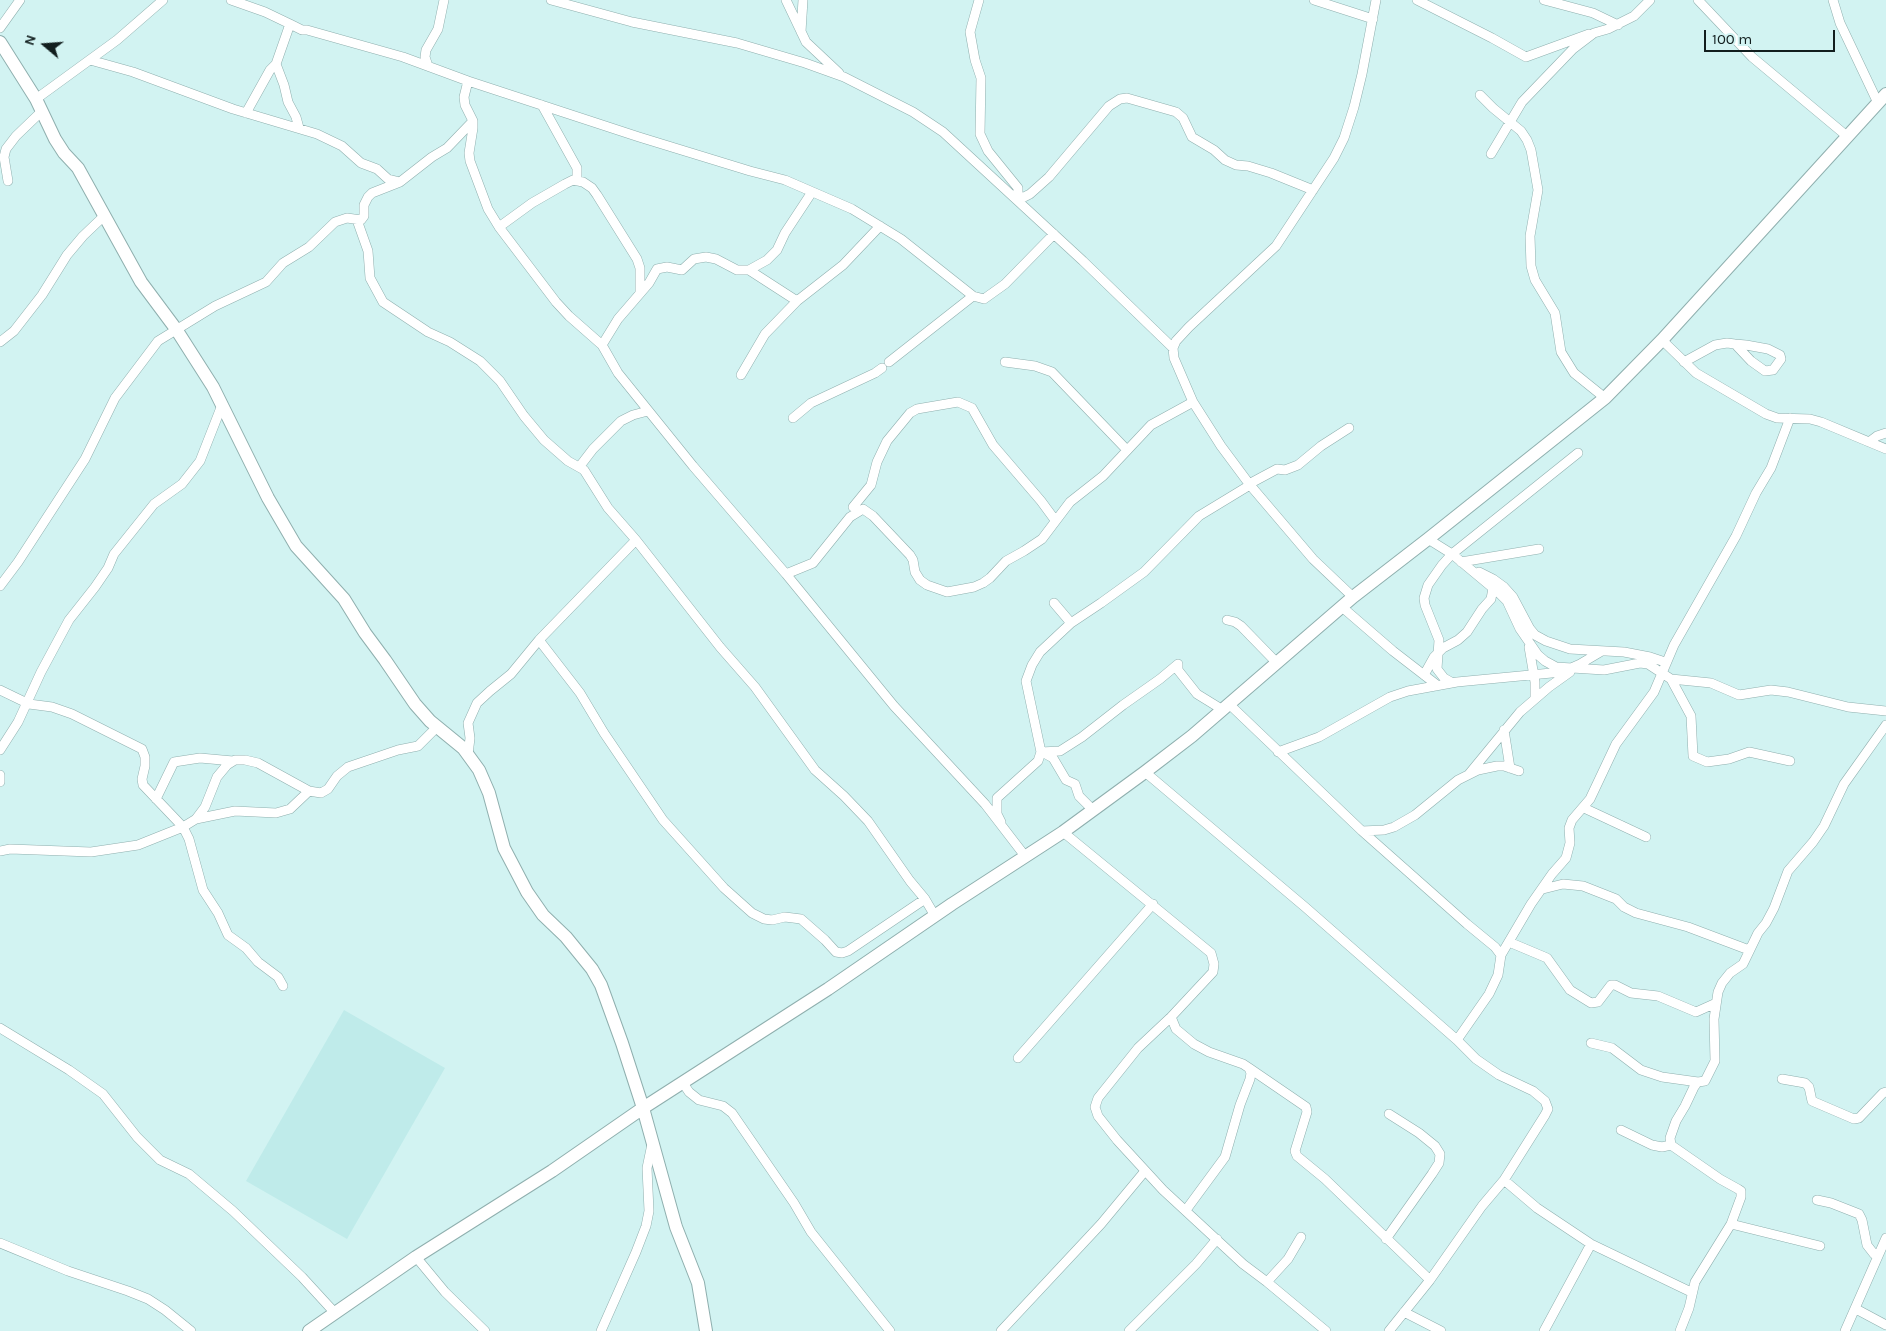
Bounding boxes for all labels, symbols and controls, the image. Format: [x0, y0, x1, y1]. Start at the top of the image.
north arrow [20, 20, 70, 70]
scale bar [1706, 20, 1837, 52]
text: 100 m [1712, 30, 1752, 48]
text: N [21, 33, 40, 48]

